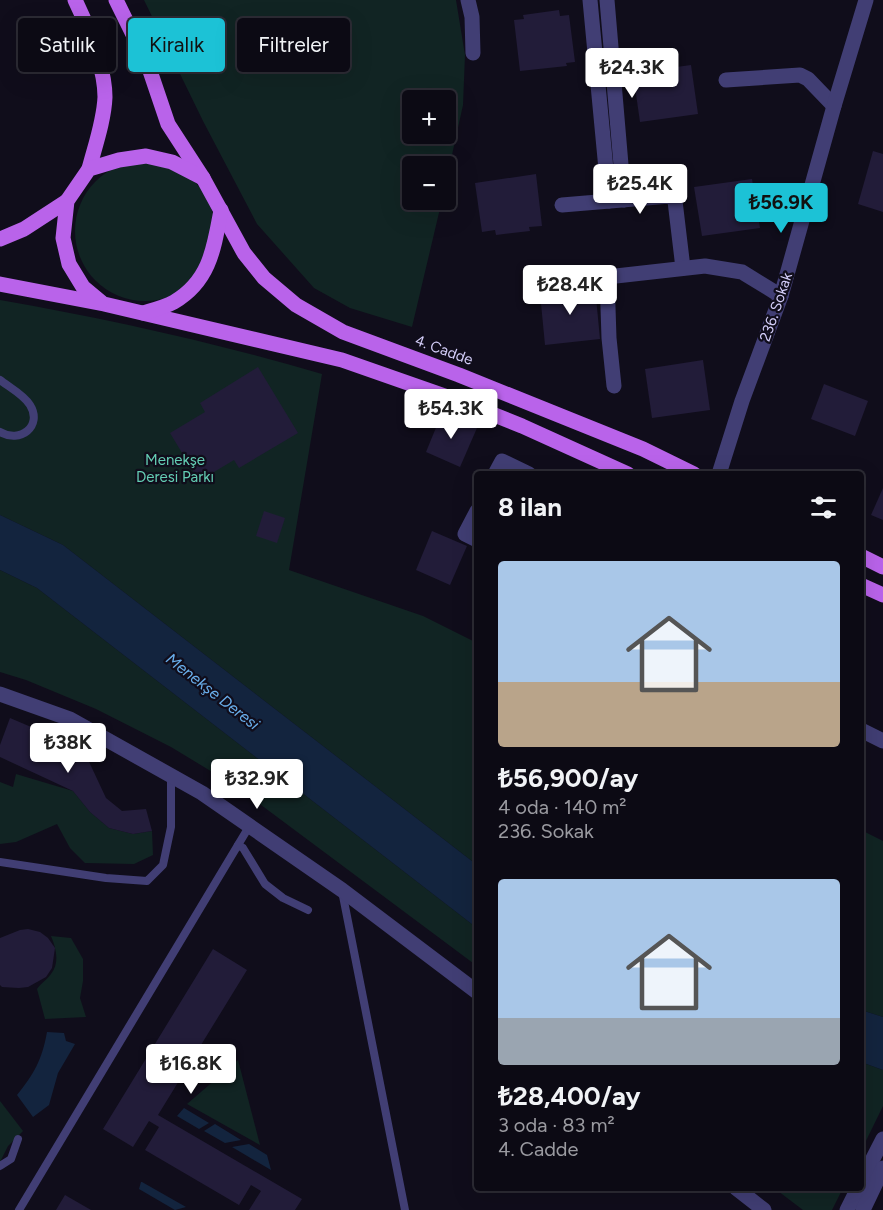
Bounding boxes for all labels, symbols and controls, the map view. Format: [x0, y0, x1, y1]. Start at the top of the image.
chip: Satılık [18, 18, 116, 72]
chip: Kiralık [128, 18, 225, 72]
chip: Filtreler [237, 18, 350, 72]
pin: ₺24.3K [583, 48, 681, 99]
text: ₺24.3K [599, 55, 665, 79]
map controls [402, 90, 456, 210]
button: + [402, 90, 456, 144]
button: − [402, 156, 456, 210]
pin: ₺25.4K [591, 164, 689, 215]
text: ₺25.4K [607, 171, 673, 195]
pin: ₺56.9K [732, 183, 830, 234]
text: ₺56.9K [749, 190, 813, 214]
pin: ₺28.4K [521, 265, 619, 316]
street label: 236. Sokak [756, 269, 796, 344]
text: ₺28.4K [537, 272, 603, 296]
street label: 4. Cadde [413, 331, 475, 369]
pin: ₺54.3K [402, 389, 500, 440]
text: ₺54.3K [418, 396, 484, 420]
park label: Menekşe Deresi Parkı [136, 451, 214, 486]
text: 8 ilan [498, 491, 562, 523]
icon: filters [807, 491, 840, 524]
icon: home [615, 600, 723, 708]
water label: Menekşe Deresi [162, 649, 263, 734]
pin: ₺38K [32, 723, 104, 774]
text: ₺38K [44, 730, 92, 754]
pin: ₺32.9K [208, 759, 306, 810]
text: ₺56,900/ay [498, 762, 638, 794]
text: ₺32.9K [225, 766, 289, 790]
text: 4 oda · 140 m² [498, 795, 627, 819]
text: 236. Sokak [498, 819, 594, 843]
icon: home [615, 918, 723, 1026]
pin: ₺16.8K [142, 1044, 240, 1095]
text: ₺16.8K [160, 1051, 222, 1075]
text: ₺28,400/ay [498, 1080, 640, 1112]
text: 3 oda · 83 m² [498, 1113, 615, 1137]
text: 4. Cadde [498, 1137, 579, 1161]

